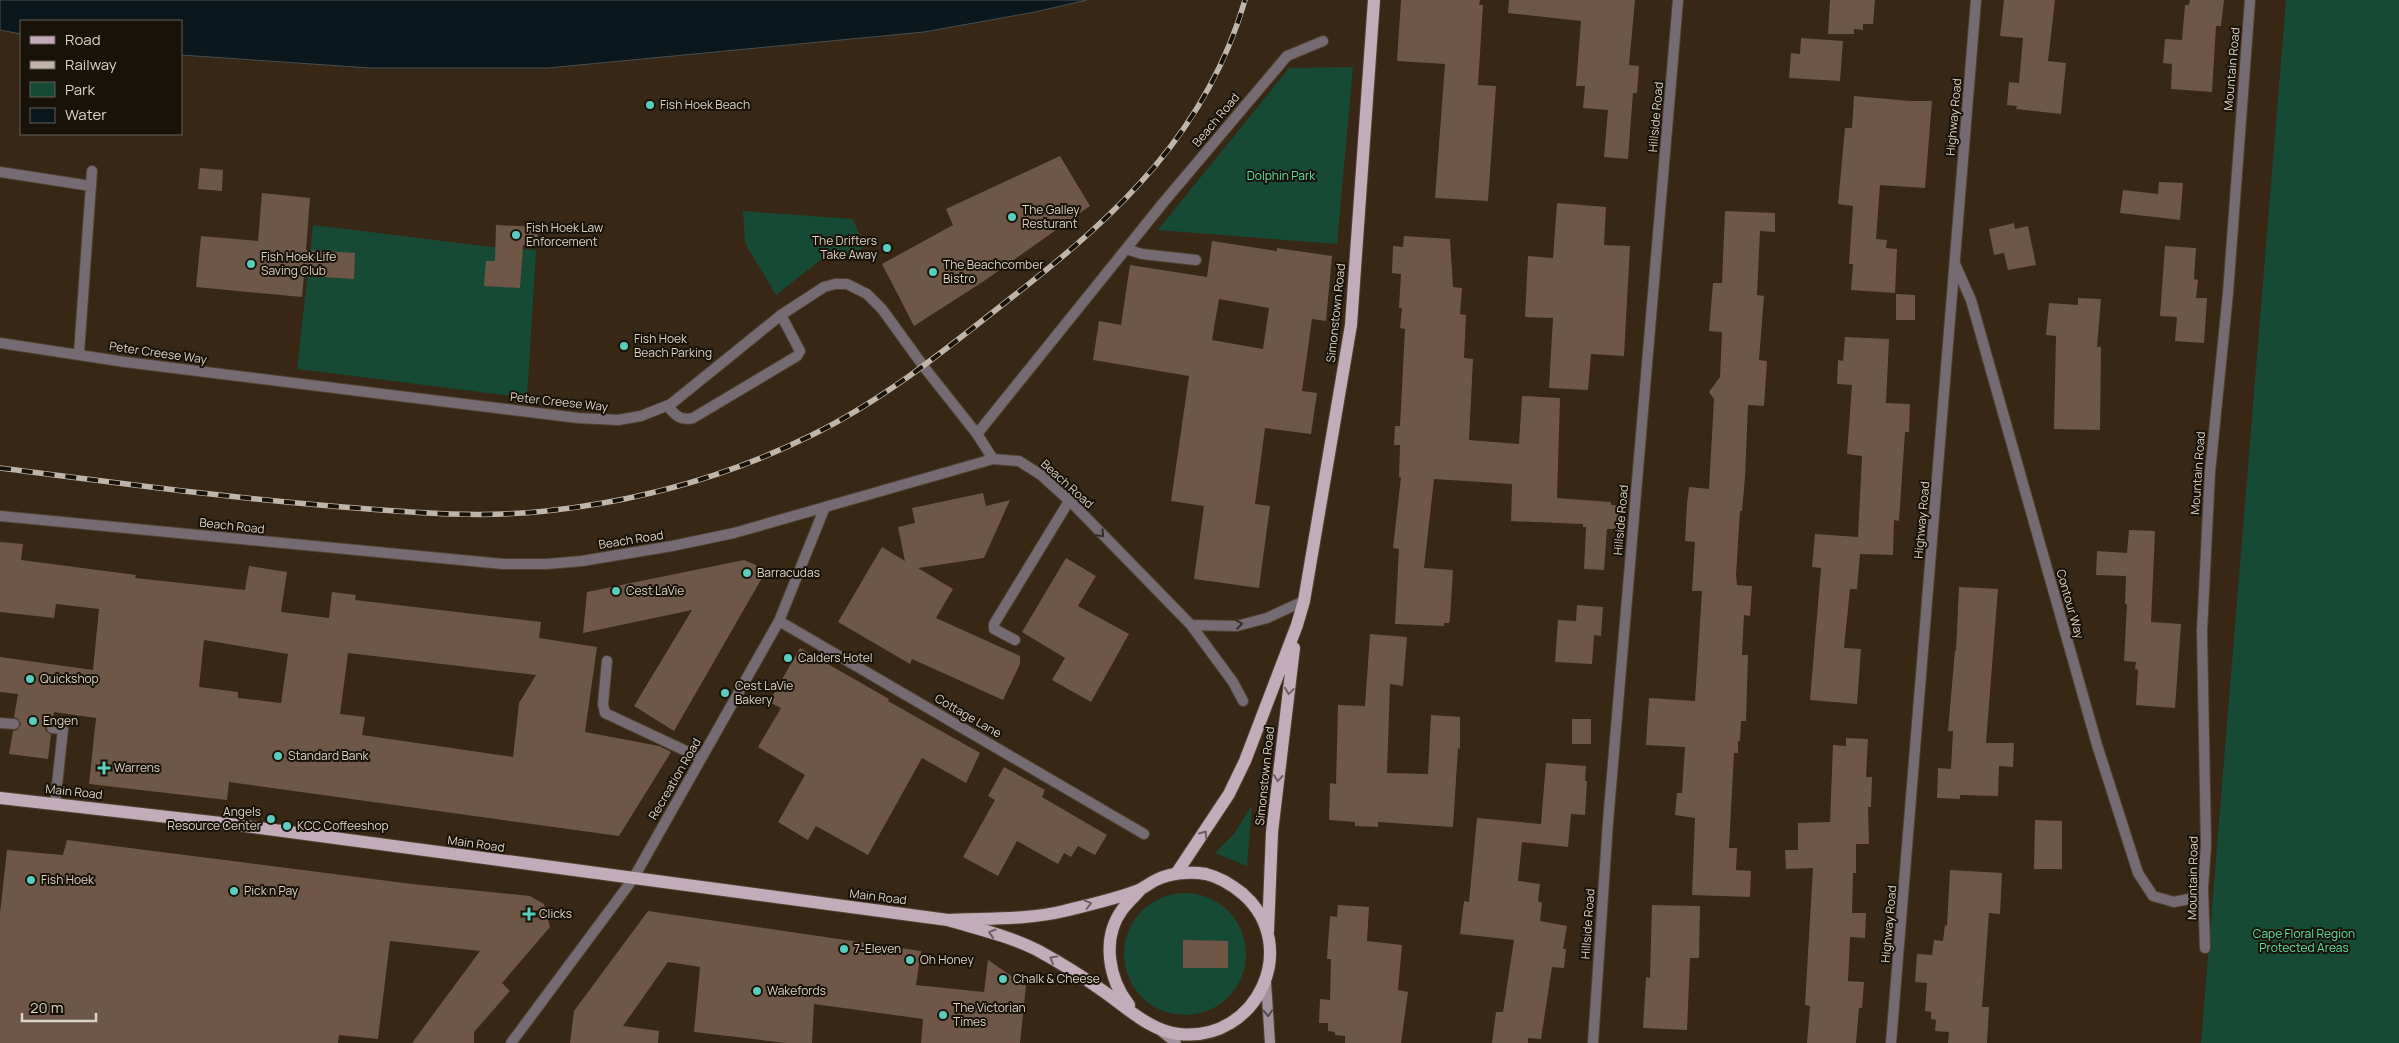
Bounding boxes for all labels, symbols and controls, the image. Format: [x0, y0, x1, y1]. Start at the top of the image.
legend [20, 20, 182, 135]
street label: Mountain Road [2219, 27, 2244, 111]
text: Road [65, 29, 101, 50]
text: Railway [65, 54, 117, 75]
street label: Highway Road [1942, 78, 1965, 156]
text: Park [65, 79, 95, 100]
street label: Hillside Road [1644, 81, 1667, 153]
street label: Beach Road [1188, 89, 1243, 150]
place label: Fish Hoek Beach [660, 96, 750, 113]
marker: Fish Hoek Beach [644, 99, 656, 111]
text: Water [65, 104, 107, 125]
park label: Dolphin Park [1247, 167, 1316, 184]
place label: The Galley Resturant [1022, 201, 1080, 232]
marker: The Galley Resturant [1006, 211, 1018, 223]
place label: Fish Hoek Law Enforcement [526, 219, 603, 250]
marker: Fish Hoek Law Enforcement [510, 229, 522, 241]
place label: The Drifters Take Away [812, 232, 878, 263]
marker: The Drifters Take Away [881, 242, 893, 254]
place label: Fish Hoek Life Saving Club [261, 248, 336, 279]
place label: The Beachcomber Bistro [943, 256, 1044, 287]
marker: Fish Hoek Life Saving Club [245, 258, 257, 270]
street label: Simonstown Road [1322, 263, 1349, 363]
marker: The Beachcomber Bistro [927, 266, 939, 278]
place label: Fish Hoek Beach Parking [634, 330, 712, 361]
street label: Peter Creese Way [108, 337, 209, 368]
marker: Fish Hoek Beach Parking [618, 340, 630, 352]
street label: Peter Creese Way [509, 388, 610, 415]
street label: Mountain Road [2186, 431, 2209, 515]
street label: Beach Road [1037, 455, 1097, 512]
street label: Highway Road [1910, 481, 1933, 559]
street label: Hillside Road [1609, 484, 1632, 556]
street label: Beach Road [199, 514, 266, 537]
street label: Beach Road [597, 526, 665, 553]
one-way arrow [1095, 528, 1104, 537]
place label: Barracudas [757, 564, 820, 581]
marker: Barracudas [741, 567, 753, 579]
street label: Contour Way [2052, 567, 2089, 641]
place label: Cest LaVie [626, 582, 684, 599]
marker: Cest LaVie [610, 585, 622, 597]
one-way arrow [1235, 620, 1244, 630]
place label: Calders Hotel [798, 649, 873, 666]
marker: Calders Hotel [782, 652, 794, 664]
place label: Quickshop [40, 670, 99, 687]
marker: Quickshop [24, 673, 36, 685]
place label: Cest LaVie Bakery [735, 677, 793, 708]
marker: Cest LaVie Bakery [719, 687, 731, 699]
one-way arrow [1284, 687, 1294, 695]
street label: Cottage Lane [932, 690, 1005, 742]
place label: Engen [43, 712, 78, 729]
marker: Engen [27, 715, 39, 727]
street label: Simonstown Road [1251, 726, 1278, 826]
street label: Recreation Road [644, 735, 705, 823]
place label: Standard Bank [288, 747, 370, 764]
marker: Standard Bank [272, 750, 284, 762]
place label: Warrens [114, 759, 160, 776]
marker: Warrens [98, 762, 110, 774]
one-way arrow [1273, 774, 1284, 782]
street label: Main Road [45, 780, 104, 803]
place label: Angels Resource Center [167, 803, 262, 834]
marker: Angels Resource Center [265, 813, 277, 825]
place label: KCC Coffeeshop [297, 817, 389, 834]
marker: KCC Coffeeshop [281, 820, 293, 832]
one-way arrow [1198, 830, 1207, 840]
street label: Main Road [446, 831, 506, 856]
street label: Mountain Road [2183, 836, 2202, 920]
place label: Fish Hoek [41, 871, 95, 888]
marker: Fish Hoek [25, 874, 37, 886]
place label: Pick n Pay [244, 882, 299, 899]
marker: Pick n Pay [228, 885, 240, 897]
street label: Main Road [848, 885, 908, 908]
street label: Highway Road [1877, 885, 1900, 963]
street label: Hillside Road [1577, 888, 1598, 960]
one-way arrow [1083, 899, 1091, 909]
place label: Clicks [539, 905, 572, 922]
marker: Clicks [523, 908, 535, 920]
park label: Cape Floral Region Protected Areas [2253, 925, 2355, 956]
one-way arrow [989, 928, 997, 938]
place label: 7-Eleven [854, 940, 901, 957]
marker: 7-Eleven [838, 943, 850, 955]
place label: Oh Honey [920, 951, 975, 968]
marker: Oh Honey [904, 954, 916, 966]
one-way arrow [1049, 955, 1058, 965]
place label: Chalk & Cheese [1013, 970, 1100, 987]
marker: Chalk & Cheese [997, 973, 1009, 985]
place label: Wakefords [767, 982, 826, 999]
marker: Wakefords [751, 985, 763, 997]
scale bar [22, 990, 96, 1022]
text: 20 m [30, 997, 63, 1018]
place label: The Victorian Times [953, 999, 1026, 1030]
marker: The Victorian Times [937, 1009, 949, 1021]
one-way arrow [1262, 1009, 1273, 1017]

